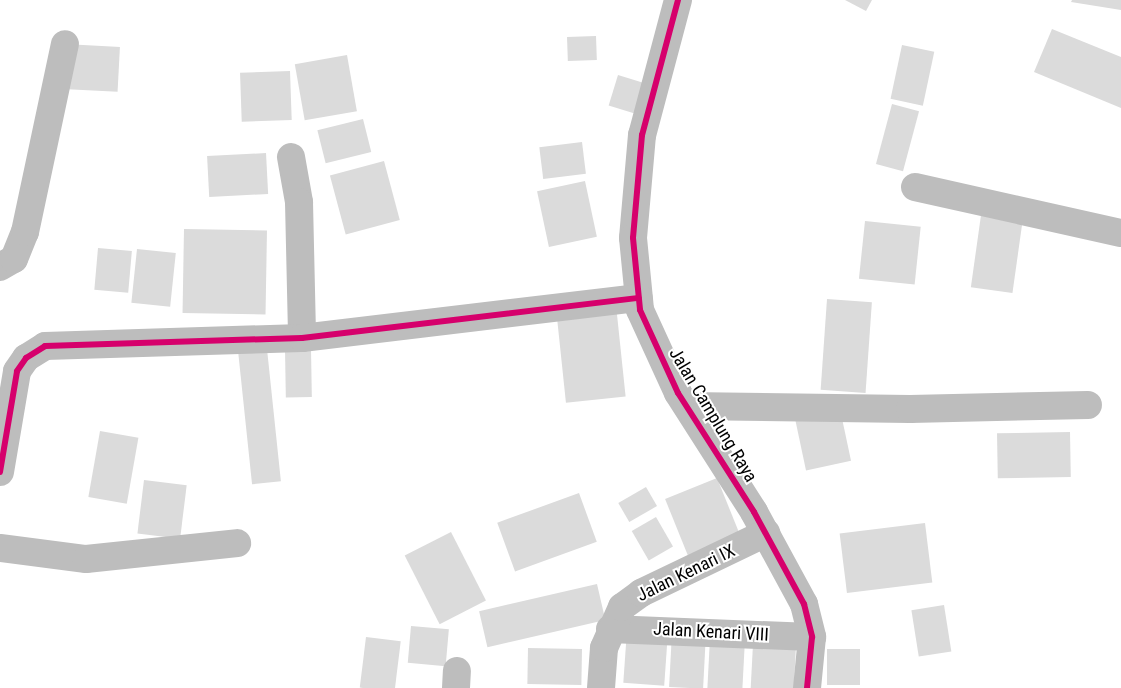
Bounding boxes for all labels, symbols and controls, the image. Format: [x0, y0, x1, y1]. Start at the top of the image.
street label: Jalan Camplung Raya [664, 344, 762, 486]
street label: Jalan Kenari IX [633, 540, 739, 606]
street label: Jalan Kenari VIII [653, 618, 769, 646]

